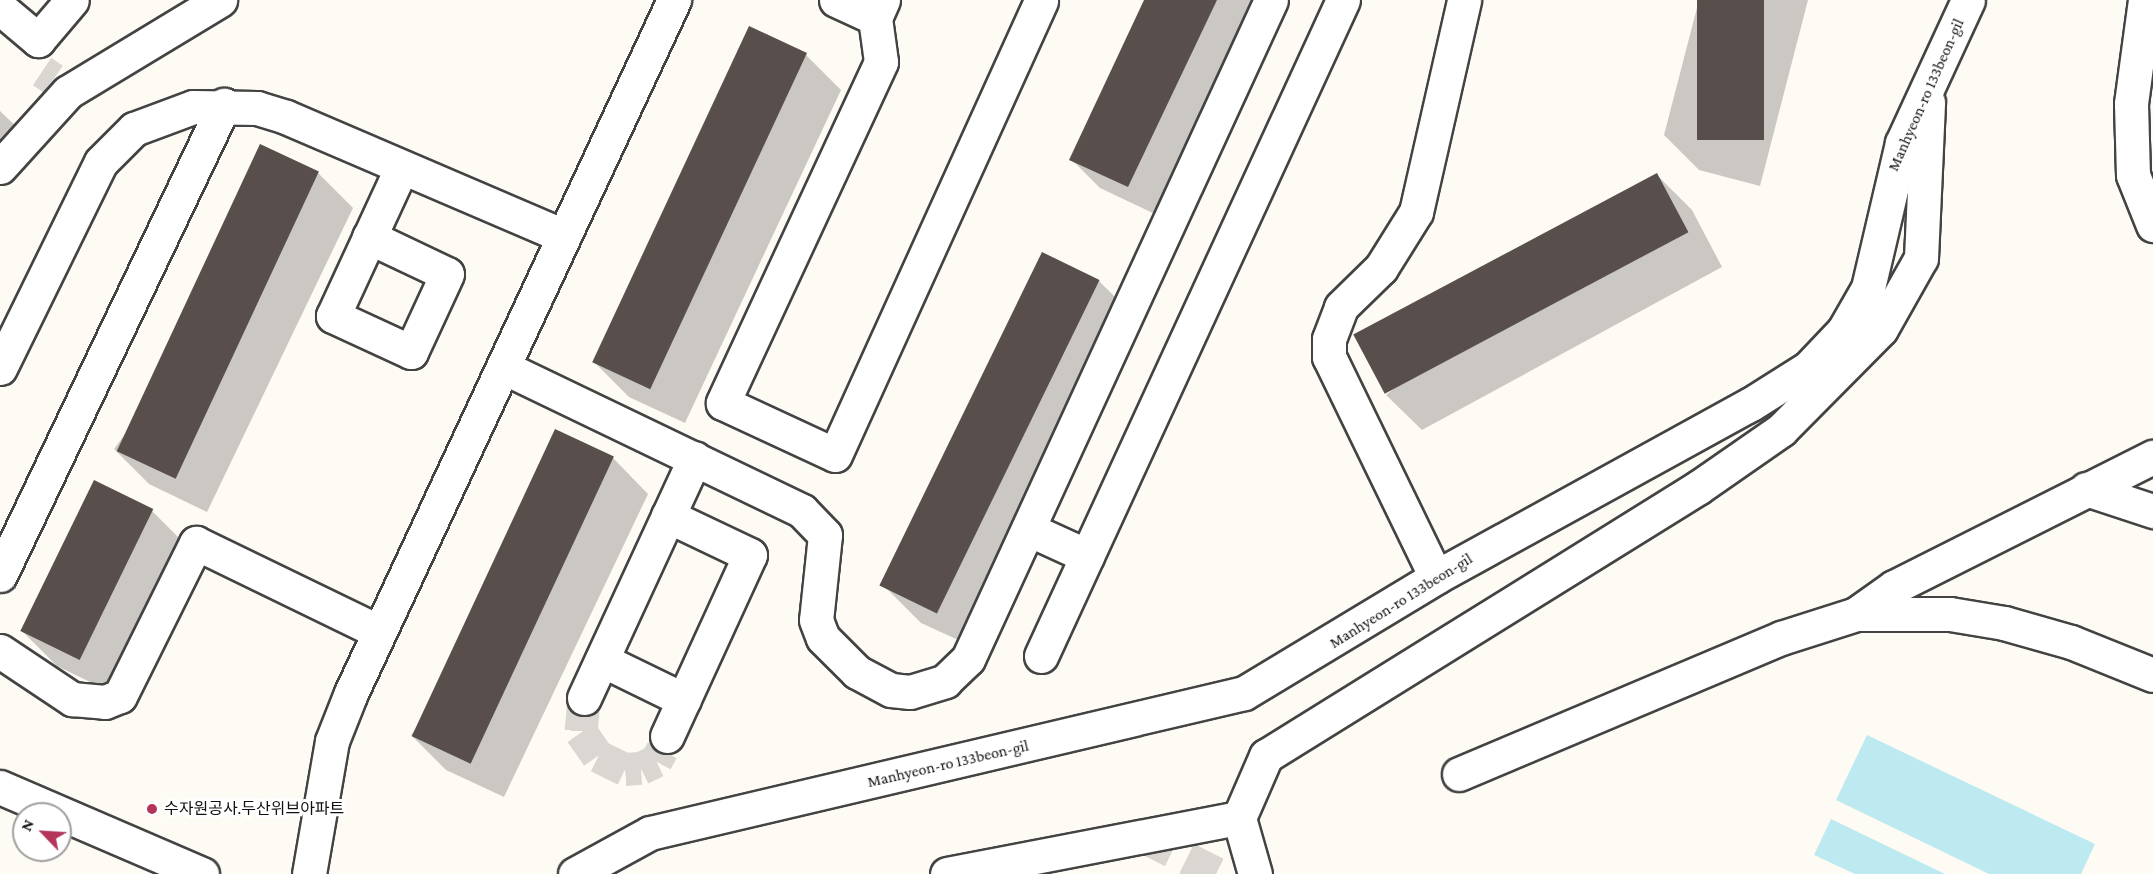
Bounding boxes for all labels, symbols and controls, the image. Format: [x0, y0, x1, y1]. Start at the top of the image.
street label: Manhyeon-ro 133beon-gil [1884, 16, 1968, 174]
street label: Manhyeon-ro 133beon-gil [1326, 549, 1476, 653]
street label: Manhyeon-ro 133beon-gil [866, 736, 1030, 792]
place label: 수자원공사.두산위브아파트 [164, 799, 344, 819]
north arrow [12, 802, 72, 862]
marker: 수자원공사.두산위브아파트 [145, 802, 159, 816]
text: N [17, 816, 37, 834]

